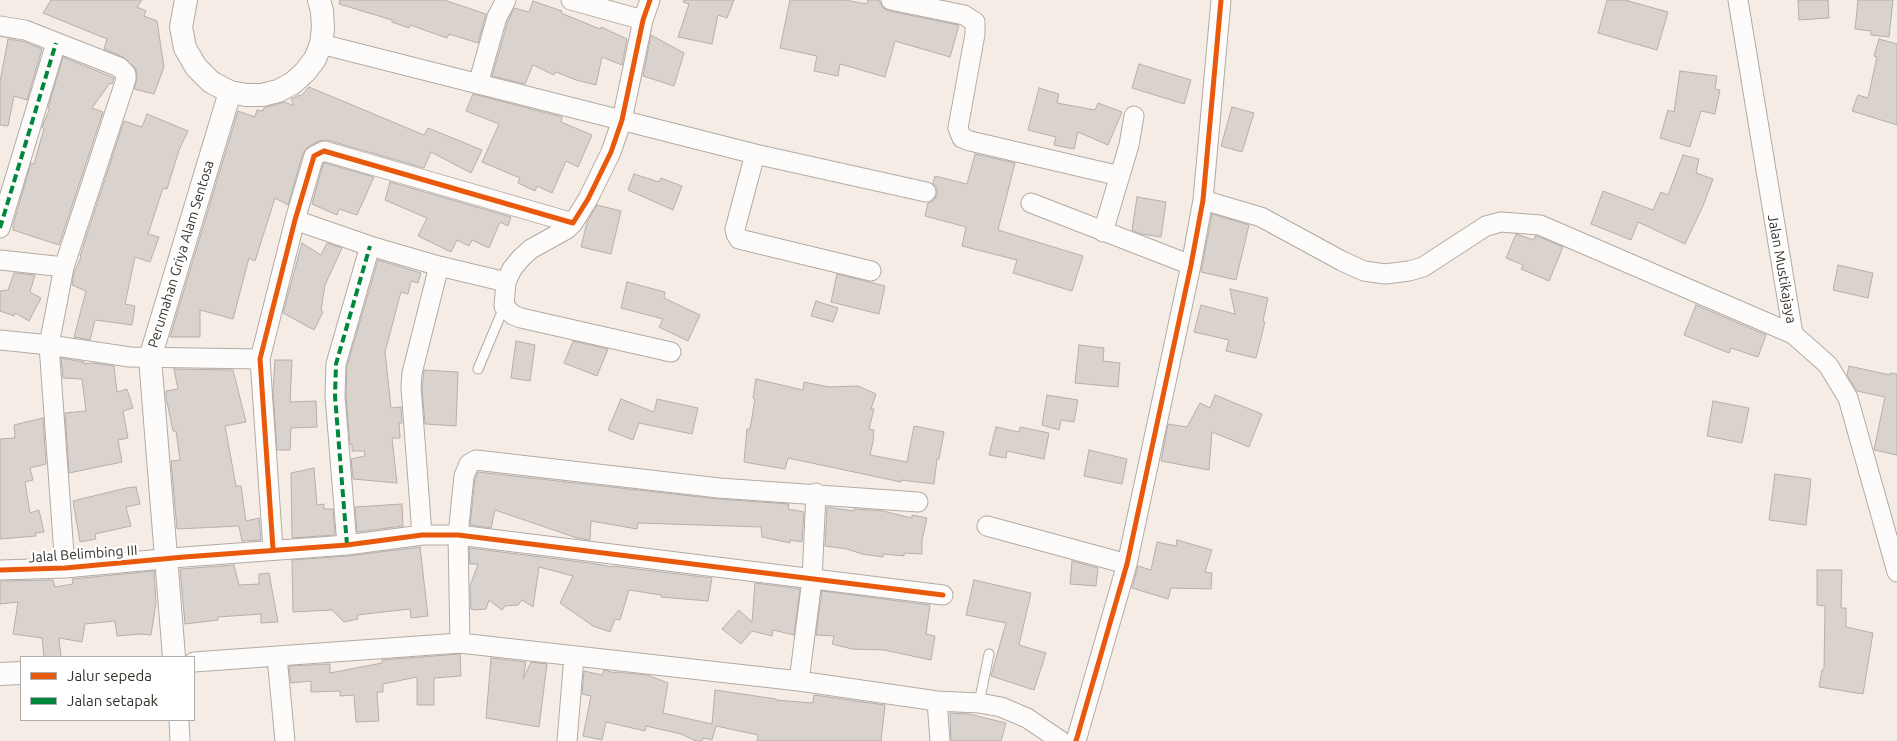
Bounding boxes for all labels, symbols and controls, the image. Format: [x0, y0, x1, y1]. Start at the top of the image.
street label: Perumahan Griya Alam Sentosa [144, 158, 218, 350]
street label: Jalan Mustikajaya [1764, 213, 1800, 325]
street label: Jalal Belimbing III [28, 542, 138, 566]
legend [20, 656, 195, 721]
text: Jalur sepeda [67, 667, 152, 684]
text: Jalan setapak [67, 692, 158, 709]

